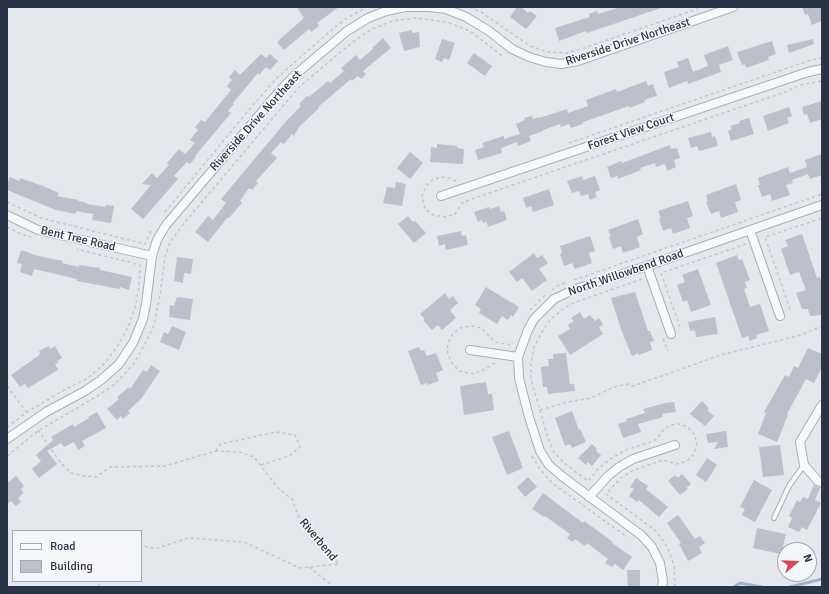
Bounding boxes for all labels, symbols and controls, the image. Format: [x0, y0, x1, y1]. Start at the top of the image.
street label: Riverside Drive Northeast [564, 15, 692, 69]
street label: Riverside Drive Northeast [207, 68, 305, 174]
street label: Forest View Court [586, 110, 676, 154]
street label: Bent Tree Road [39, 223, 117, 255]
street label: North Willowbend Road [566, 246, 686, 300]
street label: Riverbend [296, 516, 340, 564]
legend [12, 530, 142, 582]
text: Road [50, 539, 76, 554]
north arrow [777, 542, 817, 582]
text: N [800, 553, 815, 564]
text: Building [50, 559, 93, 574]

